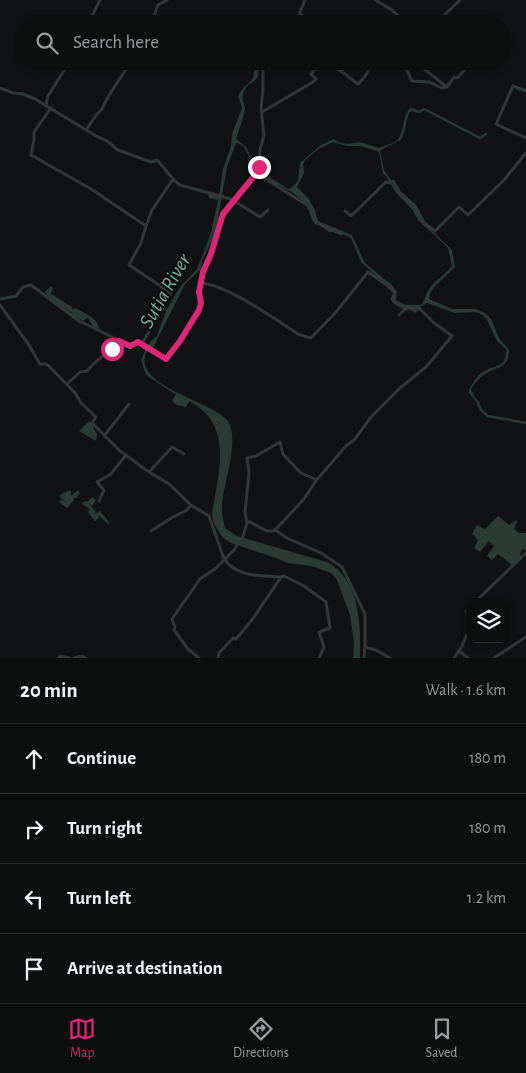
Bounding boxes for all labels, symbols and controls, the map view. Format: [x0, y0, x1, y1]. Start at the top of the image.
search box [15, 15, 511, 70]
icon: search [33, 29, 61, 57]
text: Search here [73, 33, 159, 52]
route end [248, 156, 271, 179]
water label: Sutia River [135, 249, 195, 332]
route start [101, 338, 124, 361]
map controls [466, 598, 511, 643]
button: layers [466, 598, 511, 643]
text: 20 min [20, 680, 78, 701]
text: Walk · 1.6 km [426, 682, 506, 698]
icon: ahead [20, 745, 48, 773]
text: Continue [67, 749, 136, 768]
text: 180 m [469, 750, 506, 766]
icon: right [20, 815, 48, 843]
text: Turn right [67, 819, 142, 838]
text: 180 m [469, 820, 506, 836]
icon: left [20, 885, 48, 913]
text: Turn left [67, 889, 131, 908]
text: 1.2 km [467, 890, 506, 906]
icon: arrive [20, 955, 48, 983]
text: Arrive at destination [67, 959, 223, 978]
tab: Map [68, 1015, 96, 1062]
tab: Directions [233, 1015, 289, 1062]
tab: Saved [426, 1015, 458, 1062]

